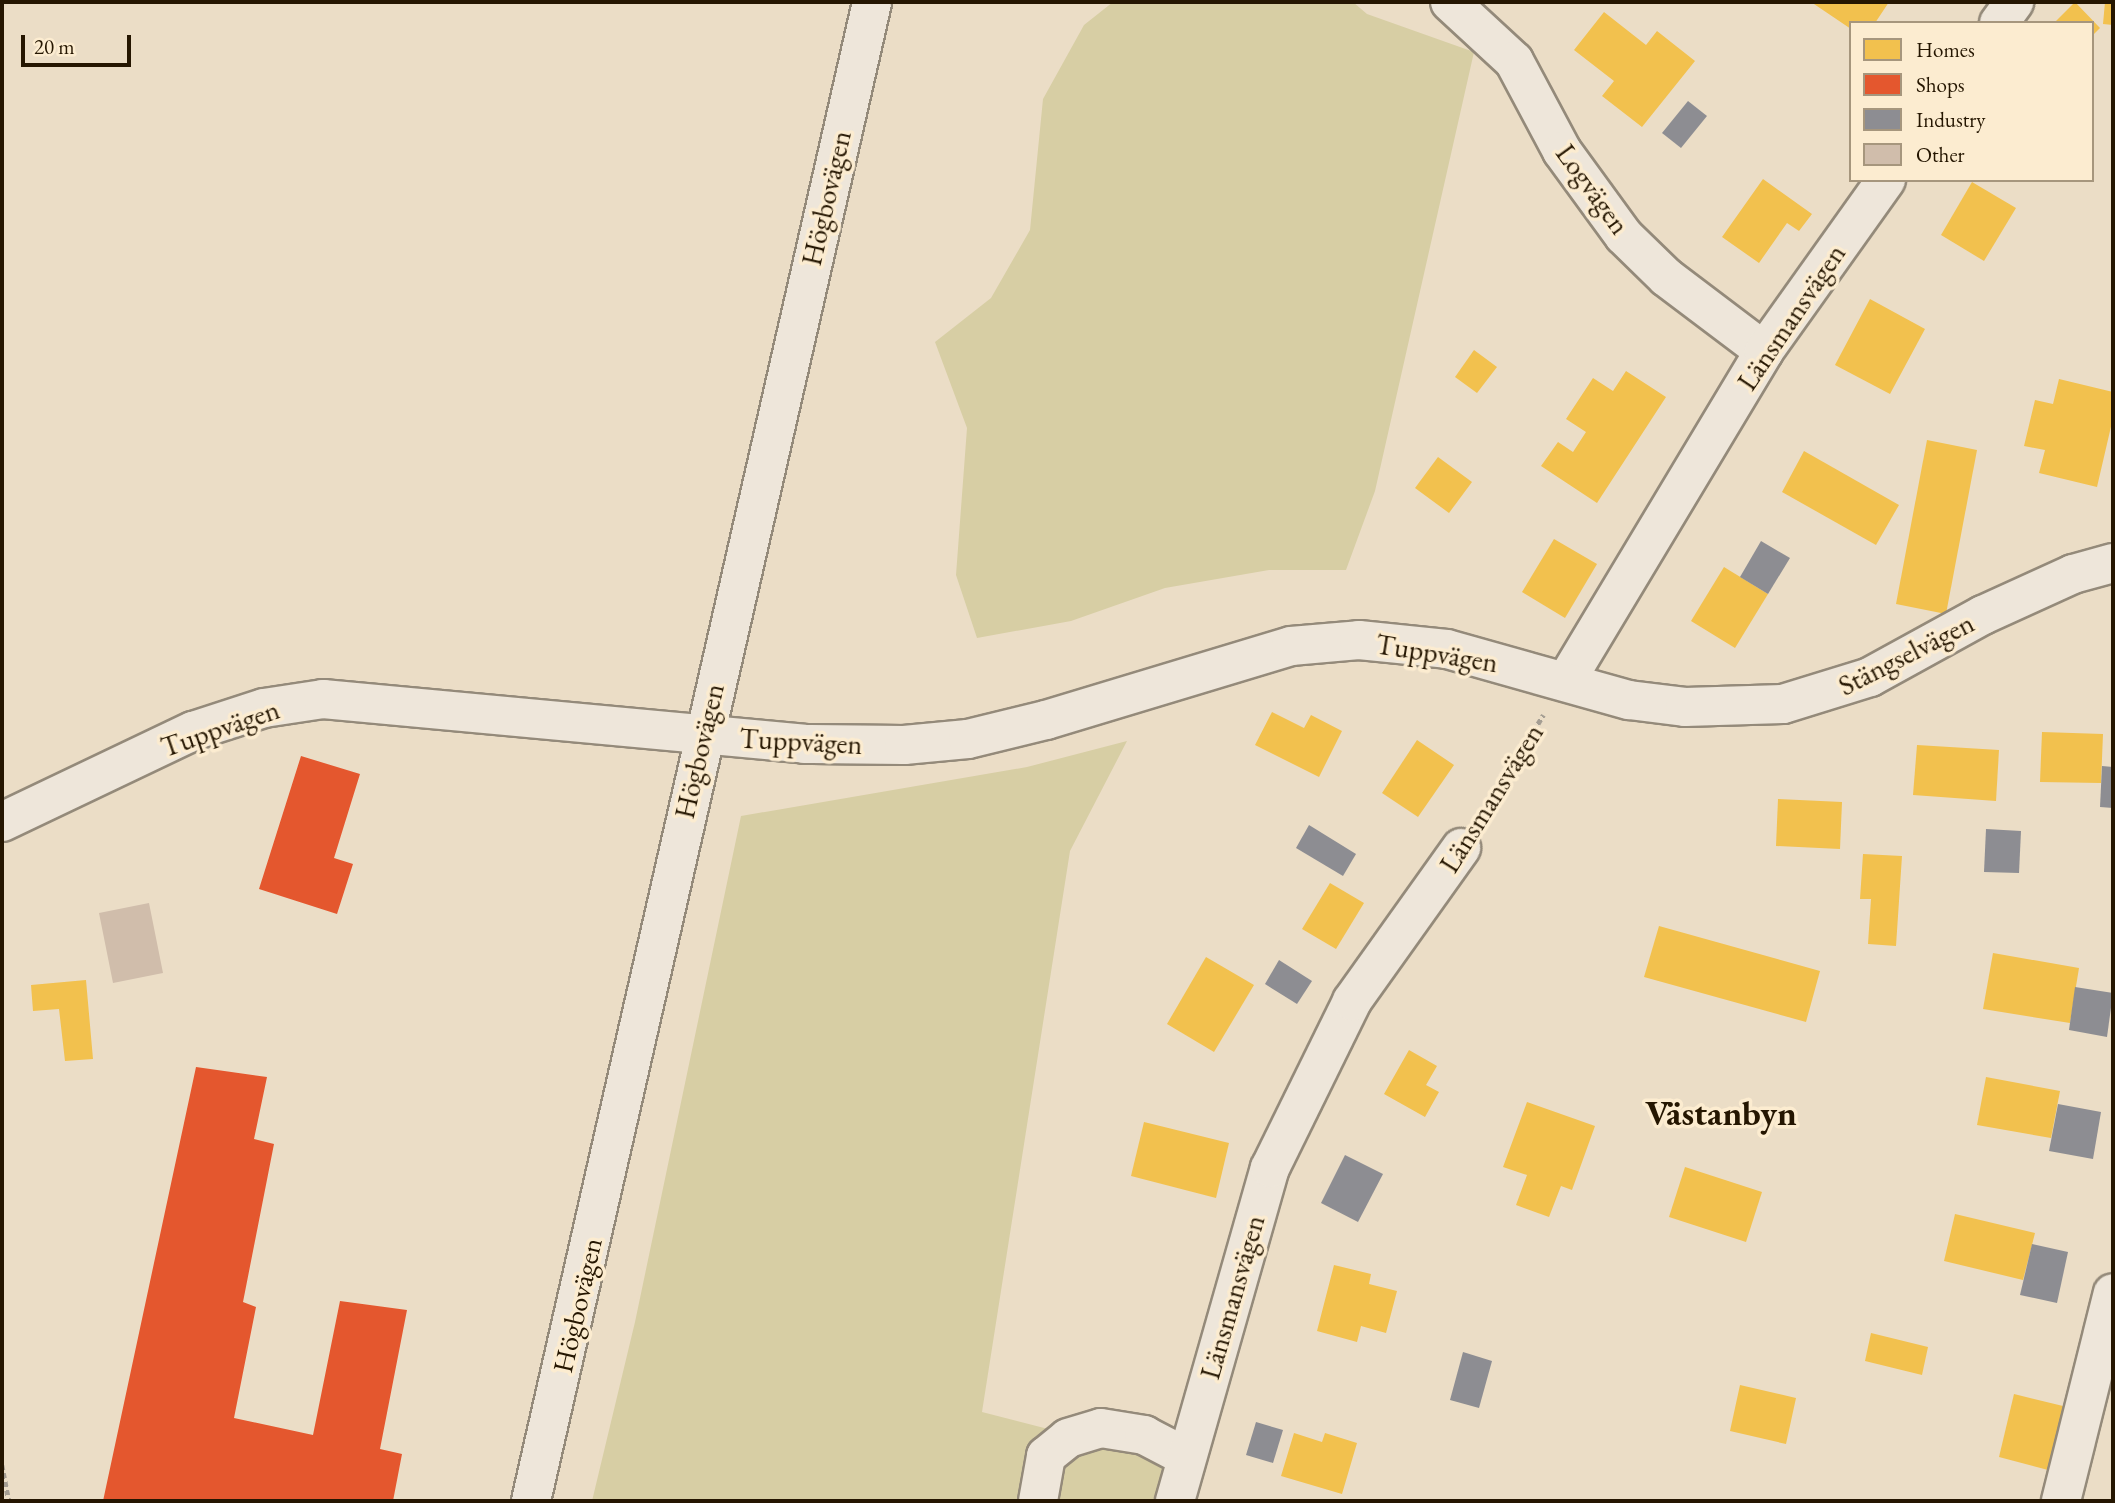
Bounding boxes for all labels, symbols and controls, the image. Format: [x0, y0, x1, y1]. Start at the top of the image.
scale bar [24, 21, 135, 65]
legend [1849, 21, 2094, 182]
text: 20 m [34, 33, 75, 60]
text: Homes [1916, 36, 1975, 63]
text: Shops [1916, 71, 1965, 98]
text: Industry [1916, 106, 1986, 133]
street label: Högbovägen [794, 127, 858, 269]
street label: Logvägen [1549, 137, 1637, 241]
text: Other [1916, 141, 1965, 168]
street label: Länsmansvägen [1730, 238, 1852, 396]
street label: Stängselvägen [1833, 606, 1979, 702]
street label: Tuppvägen [1374, 627, 1500, 679]
street label: Högbovägen [667, 680, 731, 822]
street label: Tuppvägen [156, 692, 284, 764]
street label: Länsmansvägen [1432, 717, 1550, 879]
street label: Tuppvägen [739, 721, 863, 761]
district label: Västanbyn [1645, 1092, 1797, 1134]
street label: Länsmansvägen [1193, 1211, 1271, 1383]
street label: Högbovägen [545, 1234, 609, 1376]

